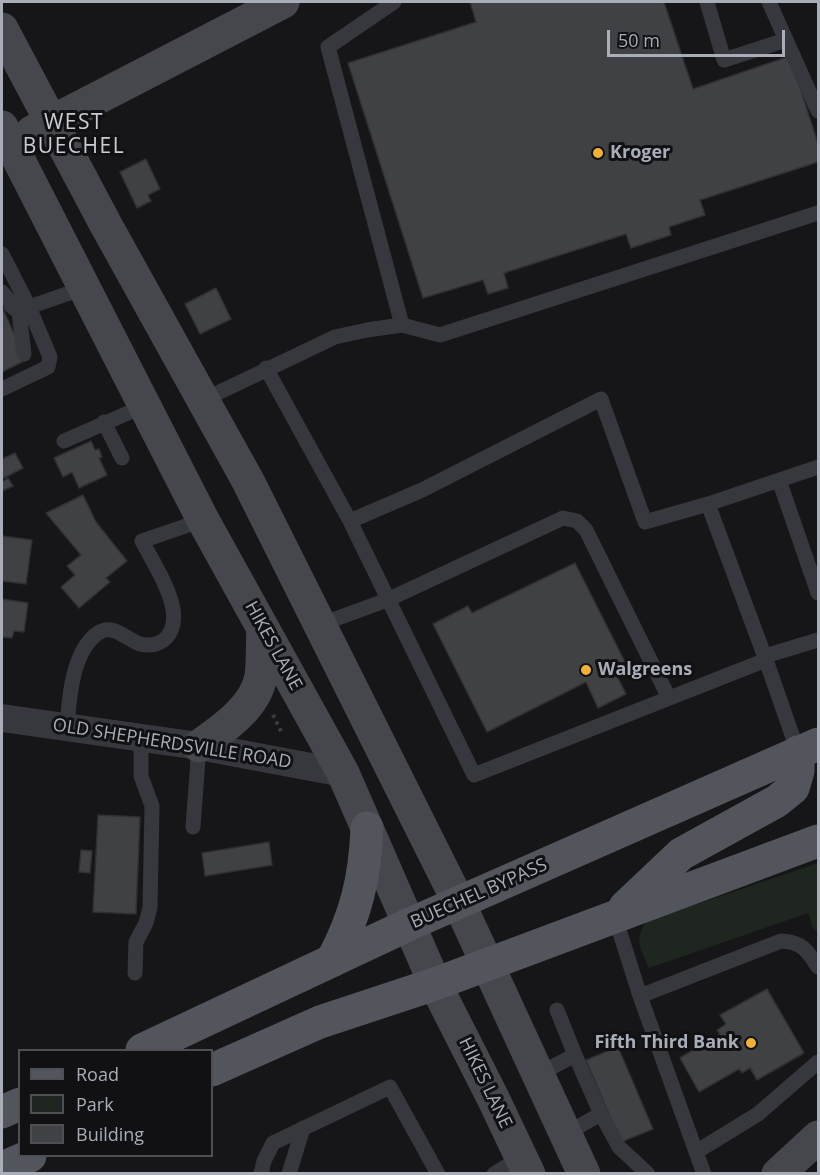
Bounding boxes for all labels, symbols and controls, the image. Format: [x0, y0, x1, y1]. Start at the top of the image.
scale bar [610, 18, 788, 56]
text: 50 m [618, 28, 660, 52]
district label: WEST BUECHEL [23, 110, 125, 160]
place label: Kroger [610, 142, 670, 164]
marker: Kroger [591, 146, 605, 160]
street label: HIKES LANE [240, 598, 306, 694]
place label: Walgreens [598, 659, 692, 681]
marker: Walgreens [579, 663, 593, 677]
street label: OLD SHEPHERDSVILLE ROAD [51, 714, 293, 774]
street label: BUECHEL BYPASS [407, 854, 551, 934]
place label: Fifth Third Bank [594, 1032, 739, 1054]
street label: HIKES LANE [454, 1034, 516, 1132]
marker: Fifth Third Bank [744, 1036, 758, 1050]
legend [18, 1049, 213, 1157]
text: Road [76, 1062, 119, 1086]
text: Park [76, 1092, 114, 1116]
text: Building [76, 1122, 144, 1146]

